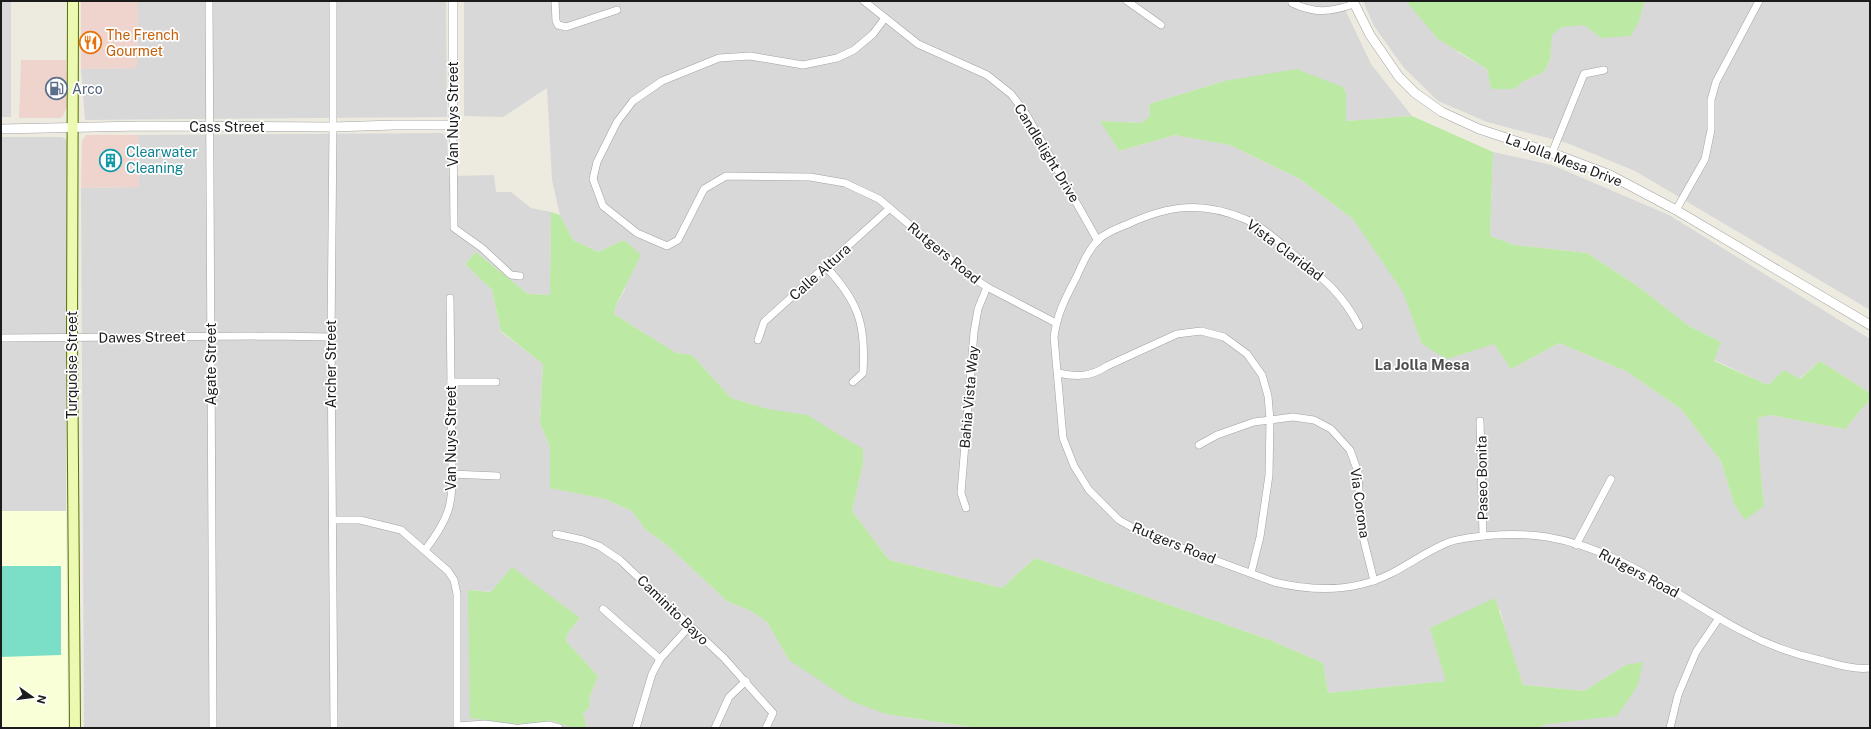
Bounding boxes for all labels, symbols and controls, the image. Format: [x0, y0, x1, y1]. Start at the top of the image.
place label: The French Gourmet [106, 27, 179, 59]
restaurant icon: The French Gourmet [78, 30, 104, 56]
street label: Van Nuys Street [445, 61, 461, 167]
fuel station icon: Arco [44, 76, 70, 102]
place label: Arco [72, 81, 103, 97]
street label: Candlelight Drive [1011, 101, 1083, 205]
street label: Cass Street [189, 119, 265, 135]
street label: La Jolla Mesa Drive [1503, 130, 1625, 190]
place label: Clearwater Cleaning [126, 144, 198, 176]
building icon: Clearwater Cleaning [97, 147, 123, 173]
street label: Vista Claridad [1244, 216, 1326, 284]
street label: Rutgers Road [905, 219, 983, 287]
street label: Calle Altura [786, 240, 854, 304]
street label: Turquoise Street [64, 311, 80, 419]
street label: Archer Street [323, 320, 339, 408]
street label: Agate Street [203, 322, 219, 406]
street label: Dawes Street [98, 328, 186, 346]
street label: Bahia Vista Way [957, 344, 982, 449]
district label: La Jolla Mesa [1374, 356, 1470, 373]
street label: Van Nuys Street [443, 385, 459, 491]
street label: Paseo Bonita [1473, 435, 1491, 521]
street label: Via Corona [1347, 467, 1373, 539]
street label: Rutgers Road [1130, 519, 1218, 567]
street label: Rutgers Road [1596, 545, 1682, 601]
street label: Caminito Bayo [634, 572, 712, 648]
north arrow [12, 677, 52, 717]
text: N [35, 694, 49, 705]

